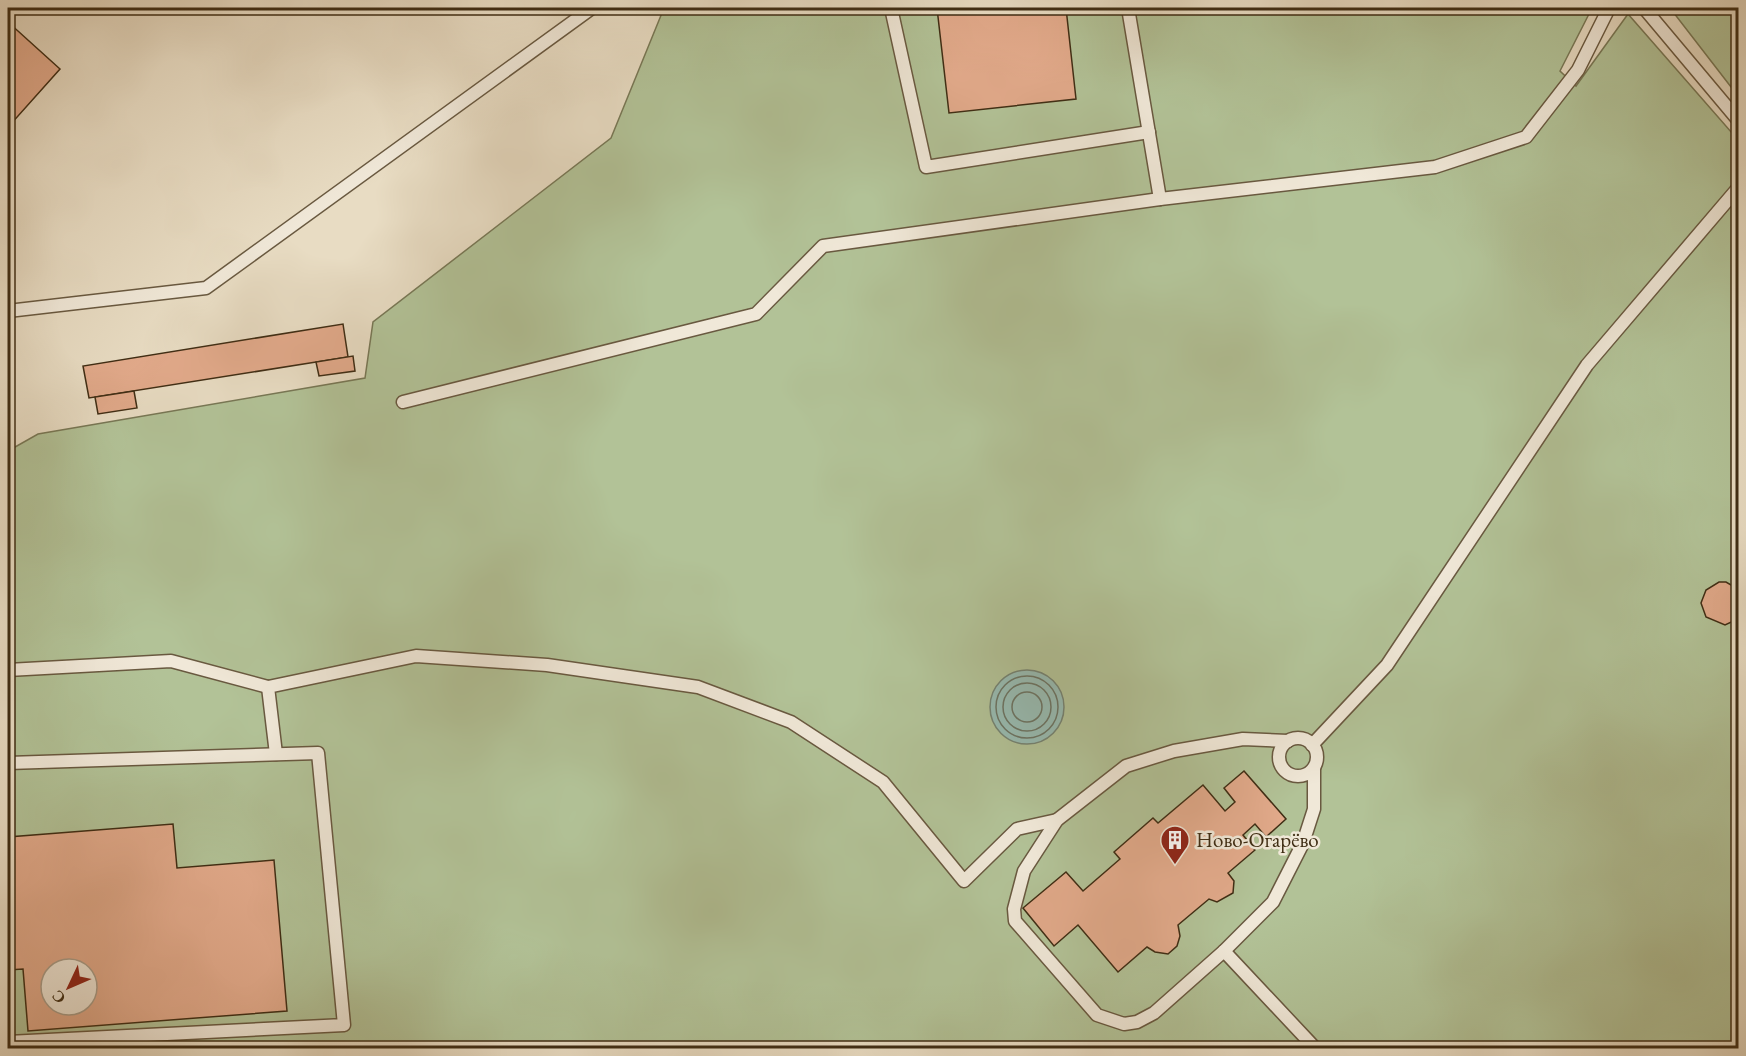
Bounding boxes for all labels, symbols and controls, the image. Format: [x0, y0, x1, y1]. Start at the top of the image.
building icon: Ново-Огарёво [1159, 824, 1191, 866]
place label: Ново-Огарёво [1196, 826, 1319, 853]
north arrow [39, 957, 99, 1017]
text: С [47, 986, 70, 1008]

